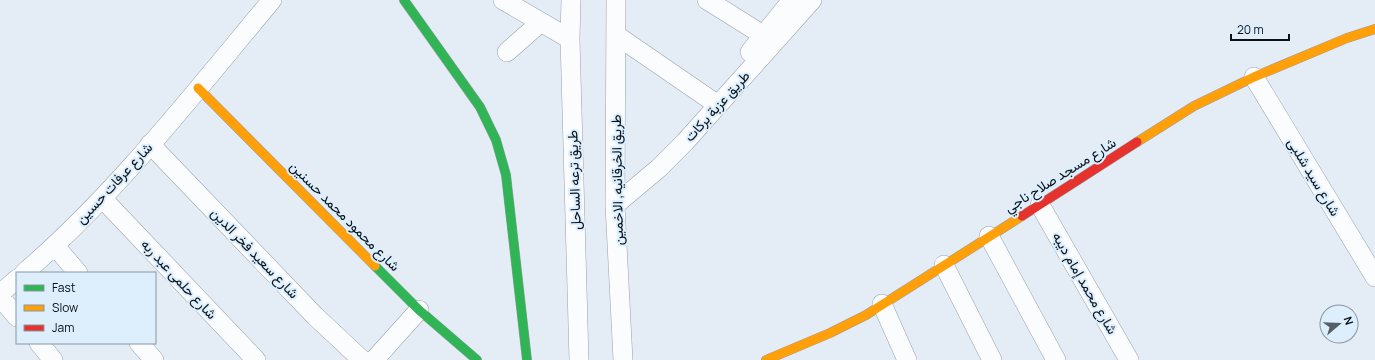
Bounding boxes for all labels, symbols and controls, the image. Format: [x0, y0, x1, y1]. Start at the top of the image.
scale bar [1231, 16, 1289, 42]
text: 20 m [1237, 21, 1264, 38]
street label: طريق عزبة بركات [680, 66, 754, 145]
street label: طريق الخرقانيه, الاخمين [606, 114, 627, 246]
street label: طريق ترعه الساحل [562, 130, 585, 230]
street label: شارع مسجد صلاح ناجي [1000, 132, 1121, 219]
street label: شارع سيد شلبى [1282, 134, 1345, 220]
street label: شارع عرفات حسين [71, 138, 158, 229]
street label: شارع محمود محمد حسنين [285, 156, 405, 276]
street label: شارع سعيد فخر الدين [206, 203, 304, 303]
street label: شارع محمد إمام ديبه [1047, 228, 1122, 338]
street label: شارع حلمى عبد ربه [136, 234, 221, 324]
legend [16, 272, 156, 344]
text: Fast [52, 279, 76, 296]
text: Slow [52, 299, 78, 316]
north arrow [1319, 304, 1359, 344]
text: N [1341, 314, 1357, 327]
text: Jam [52, 319, 74, 336]

